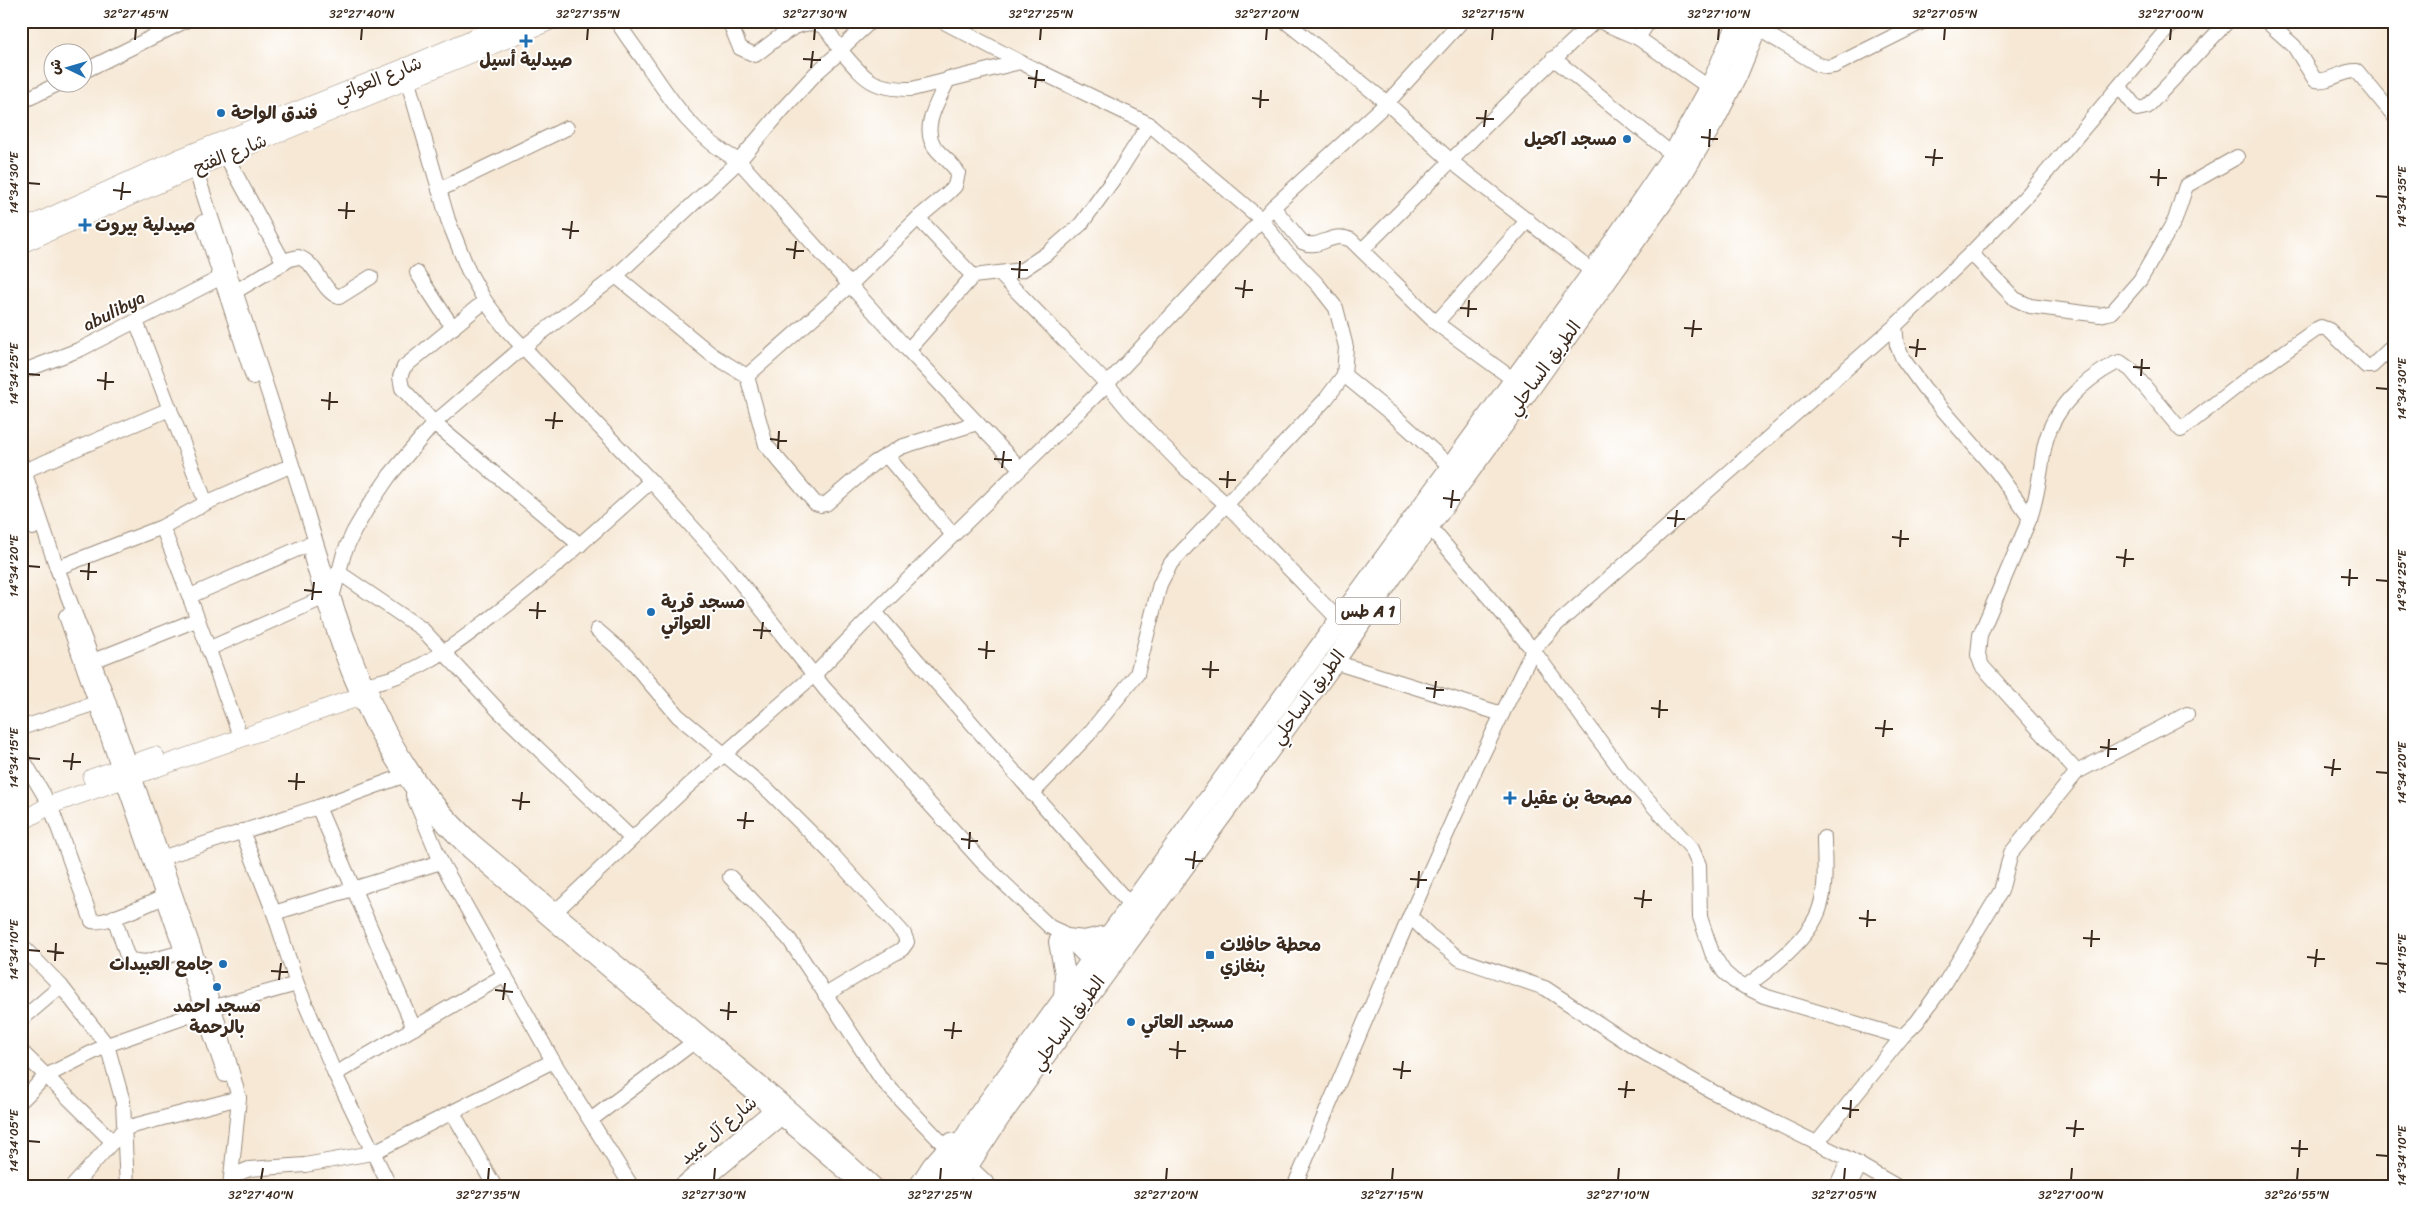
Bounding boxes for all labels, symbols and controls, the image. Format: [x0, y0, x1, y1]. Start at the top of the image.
text: 32°27'45"N [103, 3, 169, 25]
text: 32°27'40"N [329, 3, 395, 25]
text: 32°27'35"N [556, 3, 621, 25]
text: 32°27'30"N [783, 3, 848, 25]
text: 32°27'25"N [1009, 3, 1074, 25]
text: 32°27'20"N [1235, 3, 1300, 25]
text: 32°27'15"N [1462, 3, 1525, 25]
text: 32°27'10"N [1688, 3, 1751, 25]
text: 32°27'05"N [1912, 3, 1978, 25]
text: 32°27'00"N [2138, 3, 2204, 25]
marker: صيدلية أسيل [520, 35, 532, 47]
north arrow [42, 42, 92, 92]
place label: صيدلية أسيل [479, 44, 573, 76]
street label: شارع العواتي [329, 47, 427, 111]
text: ش [42, 58, 69, 76]
place label: فندق الواحة [231, 97, 318, 129]
marker: فندق الواحة [215, 107, 227, 119]
place label: مسجد اكحيل [1524, 123, 1617, 155]
street label: شارع الفتح [188, 125, 272, 183]
marker: مسجد اكحيل [1621, 133, 1633, 145]
text: 14°34'30"E [3, 151, 25, 214]
text: 14°34'35"E [2391, 165, 2413, 228]
place label: صيدلية بيروت [95, 209, 195, 241]
marker: صيدلية بيروت [79, 219, 91, 231]
street label: abulibya [77, 282, 151, 340]
street label: الطريق الساحلي [1498, 313, 1590, 423]
text: 14°34'25"E [3, 342, 25, 405]
text: 14°34'30"E [2391, 357, 2413, 420]
text: 14°34'20"E [3, 533, 25, 597]
text: 14°34'25"E [2391, 549, 2413, 612]
place label: مسجد قرية العواتي [661, 586, 745, 639]
road number: طس A 1 [1336, 598, 1400, 624]
marker: مسجد قرية العواتي [645, 606, 657, 618]
street label: الطريق الساحلي [1262, 642, 1354, 752]
text: 14°34'15"E [3, 726, 25, 788]
text: 14°34'20"E [2391, 740, 2413, 804]
place label: مصحة بن عقيل [1521, 782, 1632, 814]
marker: مصحة بن عقيل [1503, 791, 1517, 805]
text: 14°34'10"E [3, 918, 25, 980]
place label: محطة حافلات بنغازي [1220, 929, 1321, 982]
text: 14°34'15"E [2391, 932, 2413, 994]
place label: جامع العبيدات [109, 948, 213, 980]
marker: محطة حافلات بنغازي [1204, 949, 1216, 961]
marker: جامع العبيدات [217, 958, 229, 970]
street label: الطريق الساحلي [1022, 968, 1114, 1078]
marker: مسجد احمد بالرحمة [211, 981, 223, 993]
place label: مسجد احمد بالرحمة [173, 990, 261, 1043]
place label: مسجد العاتي [1141, 1006, 1234, 1038]
marker: مسجد العاتي [1125, 1016, 1137, 1028]
street label: شارع آل عبيد [672, 1087, 764, 1173]
text: 14°34'05"E [3, 1108, 25, 1172]
text: 14°34'10"E [2391, 1124, 2413, 1186]
text: 32°27'40"N [228, 1184, 294, 1206]
text: 32°27'35"N [456, 1184, 521, 1206]
text: 32°27'30"N [682, 1184, 747, 1206]
text: 32°27'25"N [908, 1184, 973, 1206]
text: 32°27'20"N [1134, 1184, 1199, 1206]
text: 32°27'15"N [1361, 1184, 1424, 1206]
text: 32°27'10"N [1587, 1184, 1650, 1206]
text: 32°27'05"N [1811, 1184, 1877, 1206]
text: 32°27'00"N [2038, 1184, 2104, 1206]
text: 32°26'55"N [2265, 1184, 2330, 1206]

